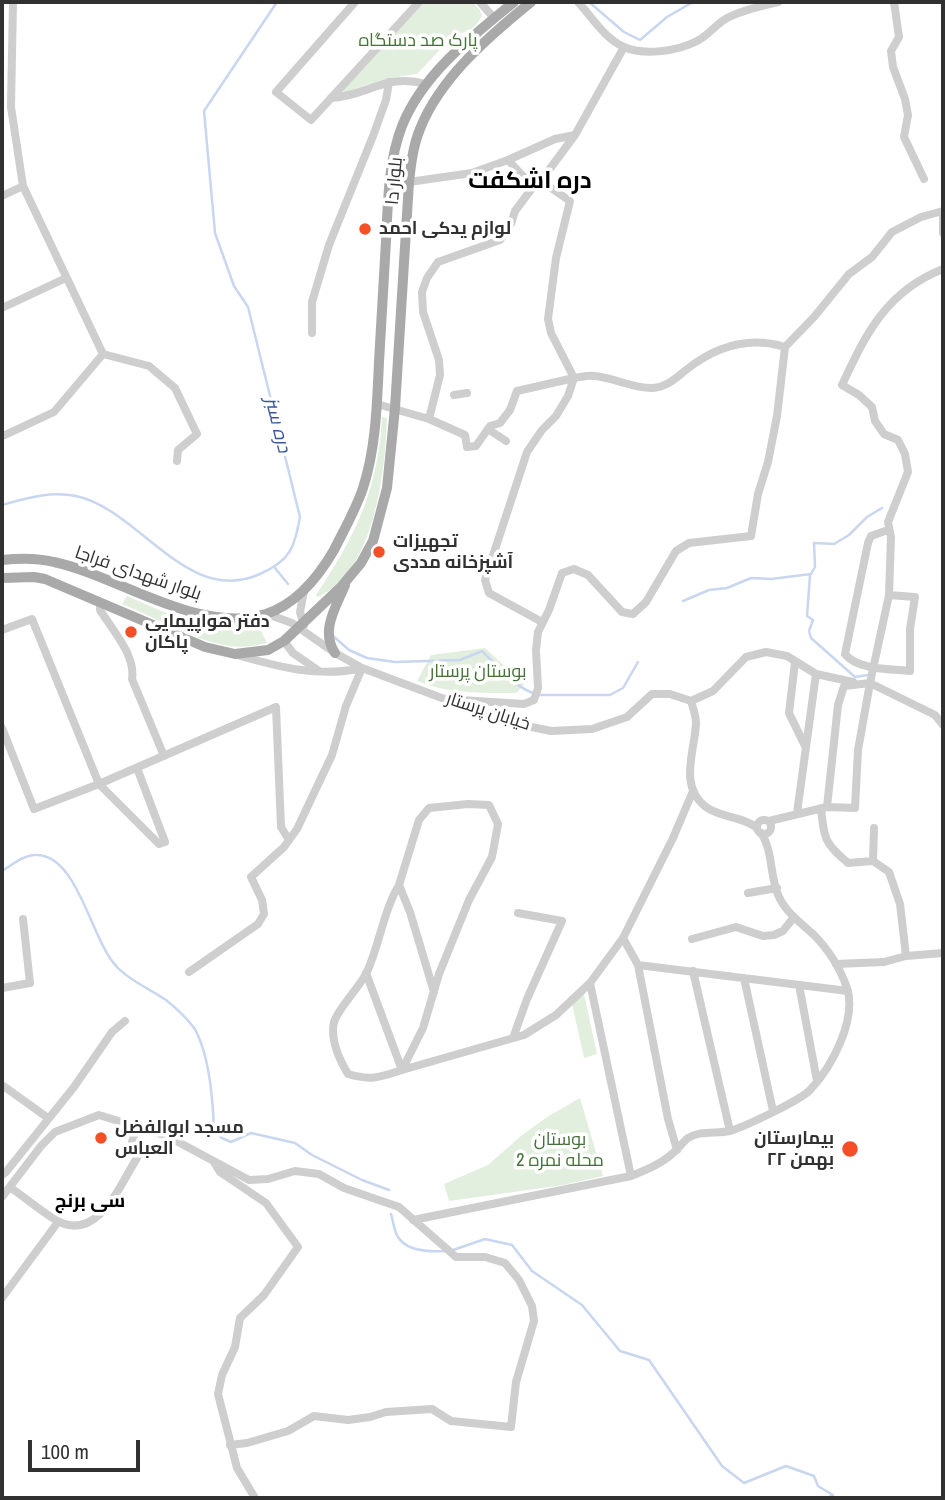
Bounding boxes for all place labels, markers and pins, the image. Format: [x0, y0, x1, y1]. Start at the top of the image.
place label: لوازم یدکی احمد [379, 218, 511, 240]
marker: لوازم یدکی احمد [357, 221, 373, 237]
place label: تجهیزات آشپزخانه مددی [393, 531, 513, 574]
marker: تجهیزات آشپزخانه مددی [371, 544, 387, 560]
place label: دفتر هواپیمایی پاکان [145, 611, 270, 654]
marker: دفتر هواپیمایی پاکان [123, 624, 139, 640]
place label: مسجد ابوالفضل العباس [115, 1117, 244, 1160]
place label: بیمارستان ۲۲ بهمن [754, 1128, 834, 1170]
marker: مسجد ابوالفضل العباس [93, 1130, 109, 1146]
marker: بیمارستان ۲۲ بهمن [840, 1139, 860, 1159]

